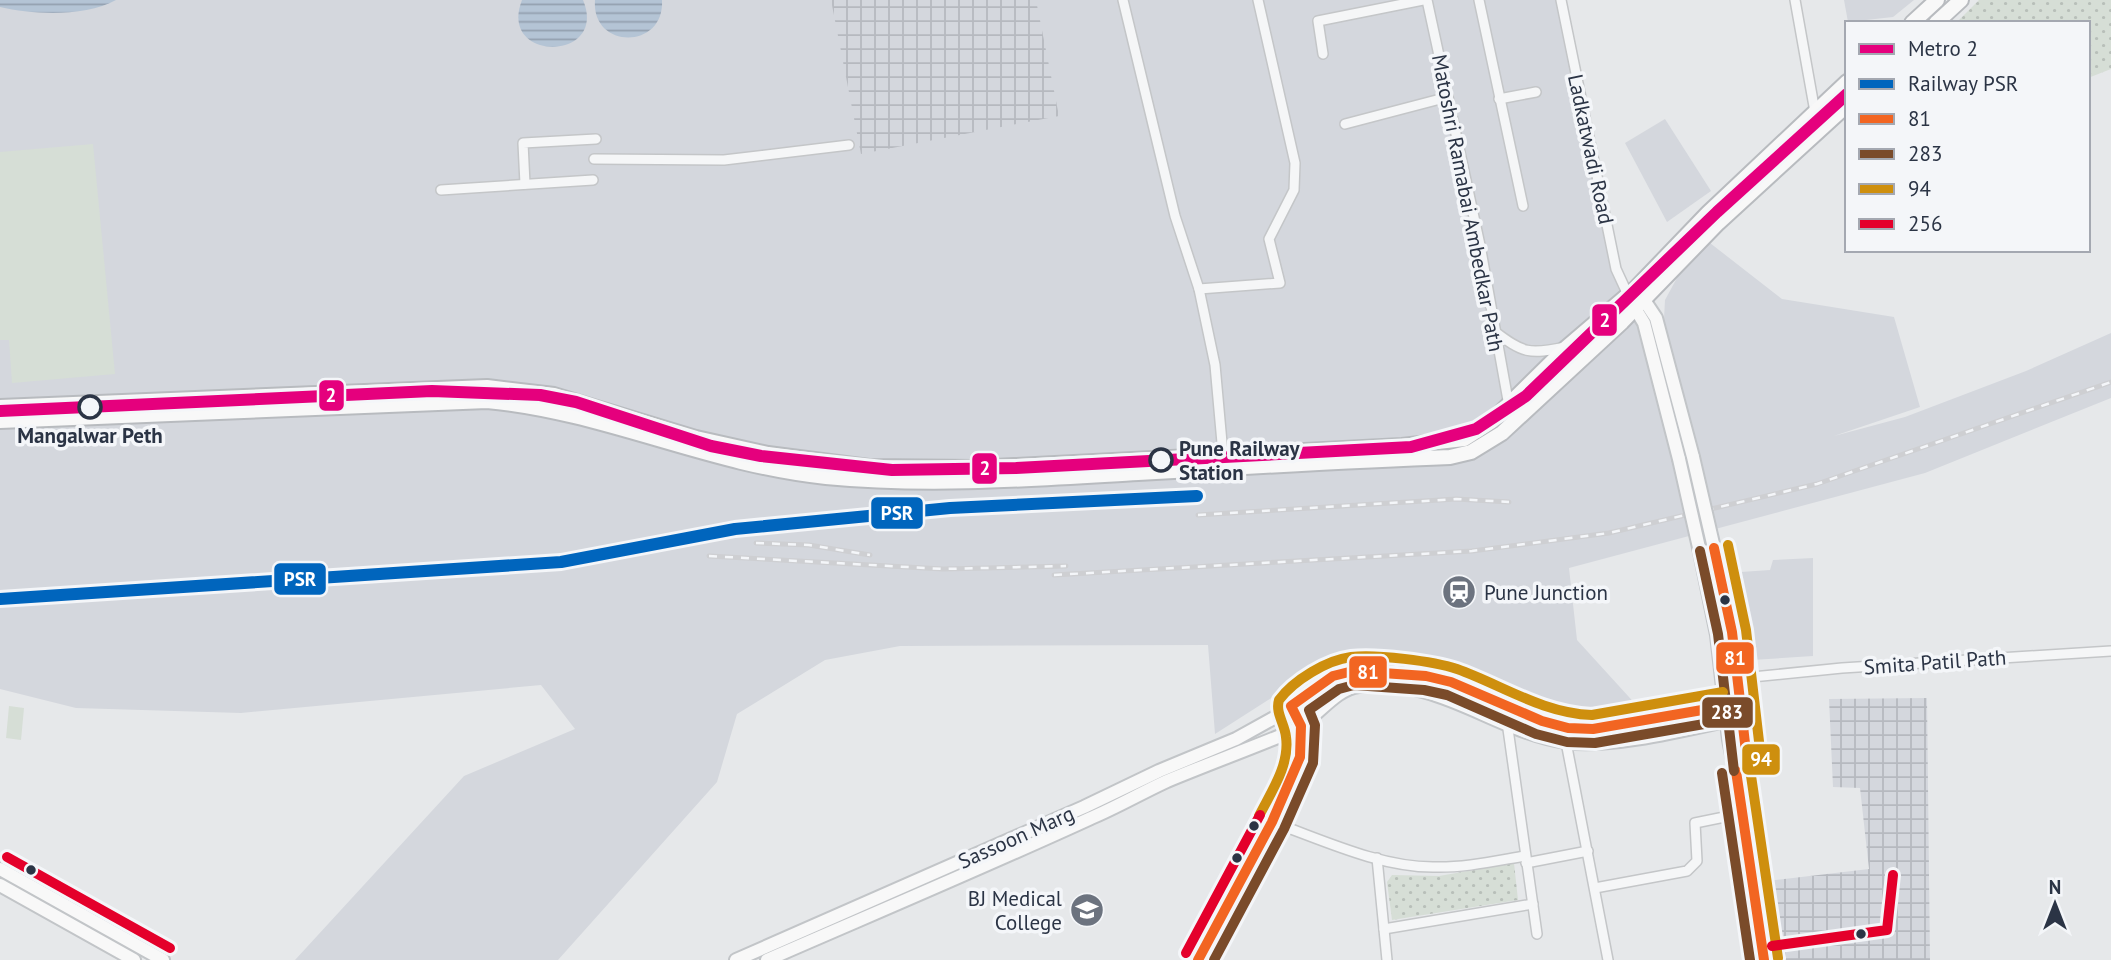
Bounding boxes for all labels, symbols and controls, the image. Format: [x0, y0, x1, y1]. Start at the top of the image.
legend [1845, 21, 2090, 252]
text: Metro 2 [1908, 35, 1978, 62]
street label: Matoshri Ramabai Ambedkar Path [1426, 52, 1510, 354]
text: Railway PSR [1908, 70, 2018, 97]
street label: Ladkatwadi Road [1562, 72, 1620, 226]
text: 81 [1908, 105, 1931, 132]
text: 283 [1908, 140, 1942, 167]
text: 94 [1908, 175, 1931, 202]
text: 256 [1908, 210, 1942, 237]
line badge: 2 [1591, 303, 1618, 337]
text: 2 [1600, 308, 1610, 332]
line badge: 2 [318, 379, 345, 412]
text: 2 [326, 383, 336, 407]
marker: Mangalwar Peth [78, 395, 102, 419]
place label: Mangalwar Peth [17, 422, 163, 449]
place label: Pune Railway Station [1179, 435, 1301, 486]
marker: Pune Railway Station [1149, 448, 1173, 472]
line badge: 2 [971, 452, 998, 485]
text: 2 [980, 456, 990, 480]
line badge: PSR [870, 496, 924, 530]
text: PSR [881, 501, 914, 525]
line badge: PSR [273, 562, 327, 596]
text: PSR [284, 567, 317, 591]
station icon: Pune Junction [1440, 573, 1478, 611]
place label: Pune Junction [1484, 579, 1608, 606]
unlabelled marker [1718, 593, 1732, 607]
line badge: 81 [1715, 641, 1755, 675]
street label: Smita Patil Path [1863, 644, 2007, 680]
text: 81 [1724, 646, 1746, 670]
line badge: 81 [1348, 655, 1388, 689]
text: 81 [1357, 660, 1379, 684]
line badge: 283 [1701, 696, 1754, 729]
text: 283 [1711, 700, 1743, 724]
line badge: 94 [1741, 743, 1781, 776]
text: 94 [1750, 747, 1772, 771]
street label: Sassoon Marg [954, 799, 1078, 875]
unlabelled marker [1247, 819, 1261, 833]
unlabelled marker [1230, 851, 1244, 865]
unlabelled marker [24, 863, 38, 877]
north arrow [2020, 869, 2090, 939]
text: N [2049, 875, 2061, 899]
place label: BJ Medical College [968, 885, 1062, 936]
school or university icon: BJ Medical College [1068, 891, 1106, 929]
unlabelled marker [1854, 927, 1868, 941]

